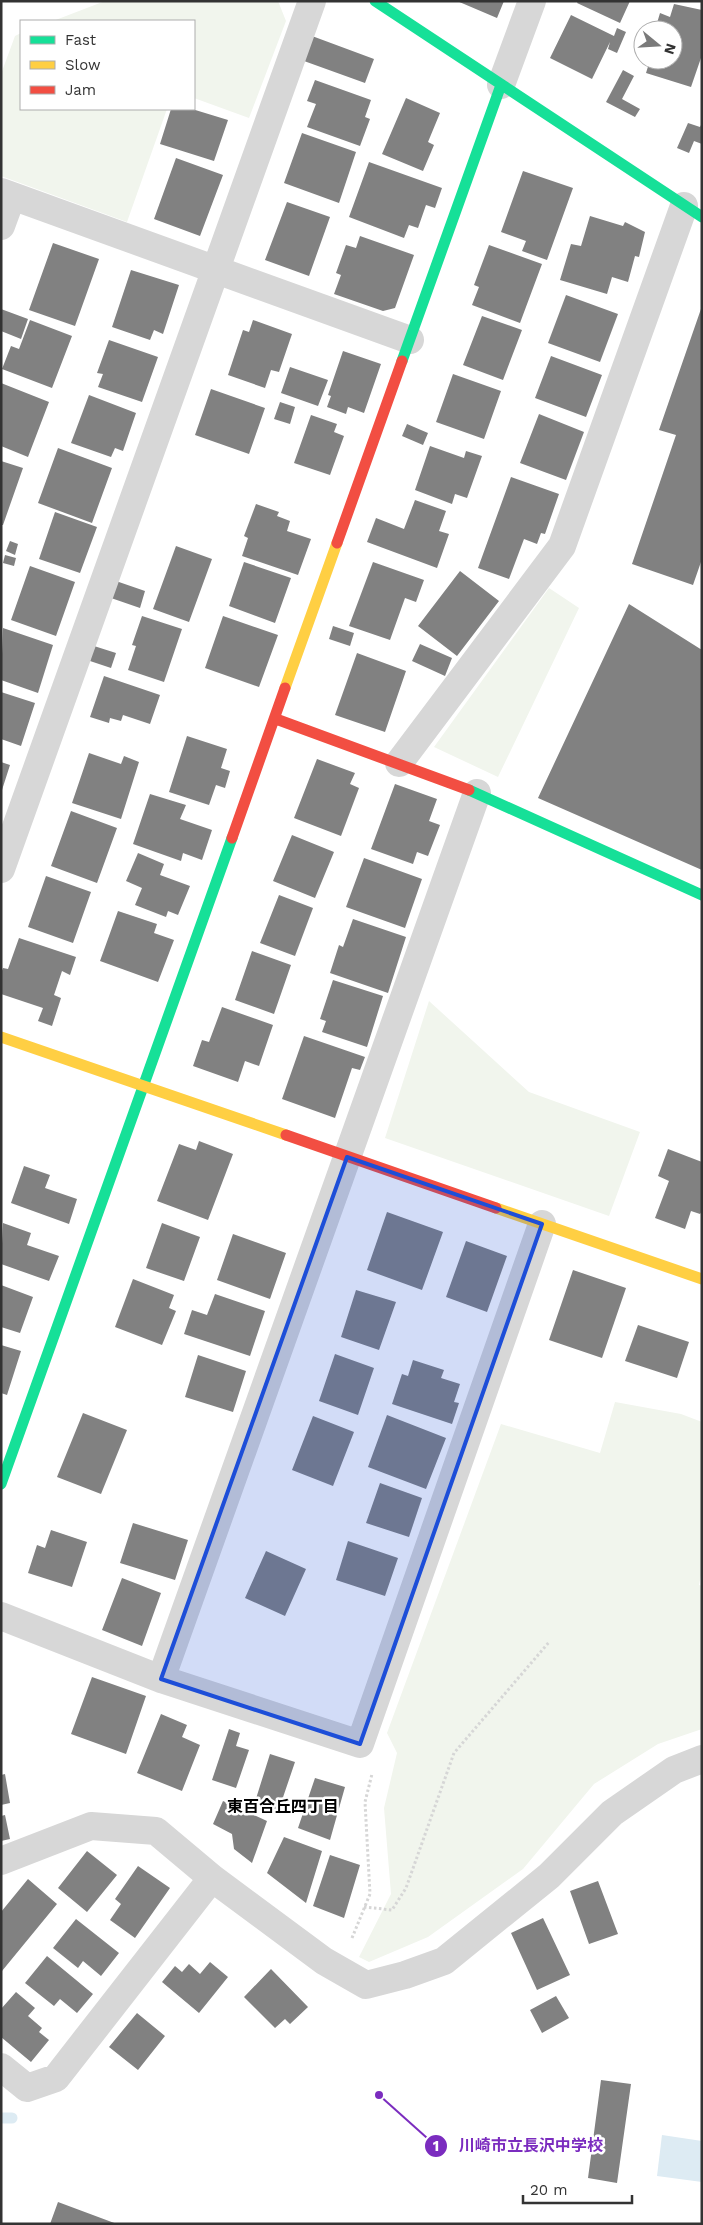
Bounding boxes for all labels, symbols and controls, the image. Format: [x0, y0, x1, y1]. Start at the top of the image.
legend [20, 20, 195, 110]
north arrow [633, 20, 683, 70]
text: Fast [65, 31, 97, 49]
text: N [661, 42, 680, 56]
text: Slow [65, 56, 101, 74]
text: Jam [65, 81, 96, 99]
district label: 東百合丘四丁目 [227, 1797, 339, 1816]
callout: 川崎市立長沢中学校 [424, 2130, 613, 2161]
text: 川崎市立長沢中学校 [459, 2136, 603, 2155]
text: 1 [433, 2137, 439, 2155]
scale bar [523, 2172, 632, 2204]
text: 20 m [530, 2181, 568, 2199]

